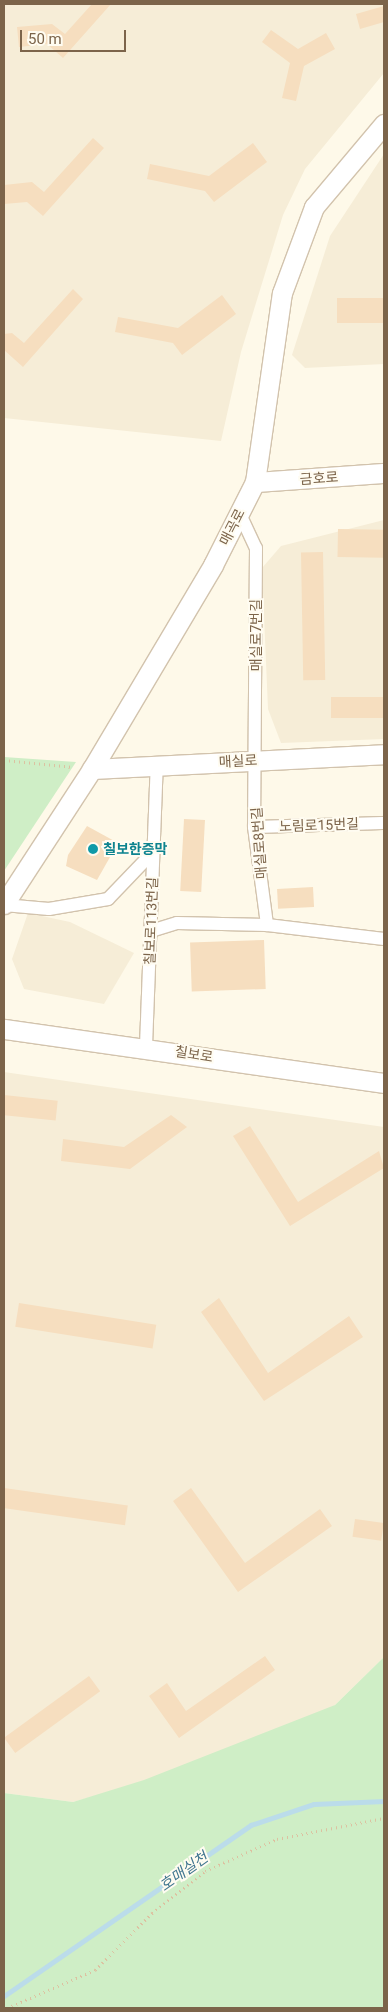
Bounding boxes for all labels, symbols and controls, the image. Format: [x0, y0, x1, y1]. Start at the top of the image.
scale bar [22, 20, 129, 52]
text: 50 m [28, 30, 62, 48]
street label: 금호로 [299, 468, 339, 488]
street label: 매곡로 [216, 506, 248, 548]
street label: 매실로7번길 [248, 599, 264, 671]
street label: 매실로 [218, 752, 258, 770]
street label: 매실로8번길 [248, 806, 270, 880]
street label: 노림로15번길 [279, 815, 359, 835]
place label: 칠보한증막 [103, 841, 167, 857]
marker: 칠보한증막 [87, 843, 99, 855]
street label: 칠보로113번길 [141, 877, 161, 965]
street label: 칠보로 [174, 1043, 214, 1065]
water label: 호매실천 [156, 1849, 212, 1895]

